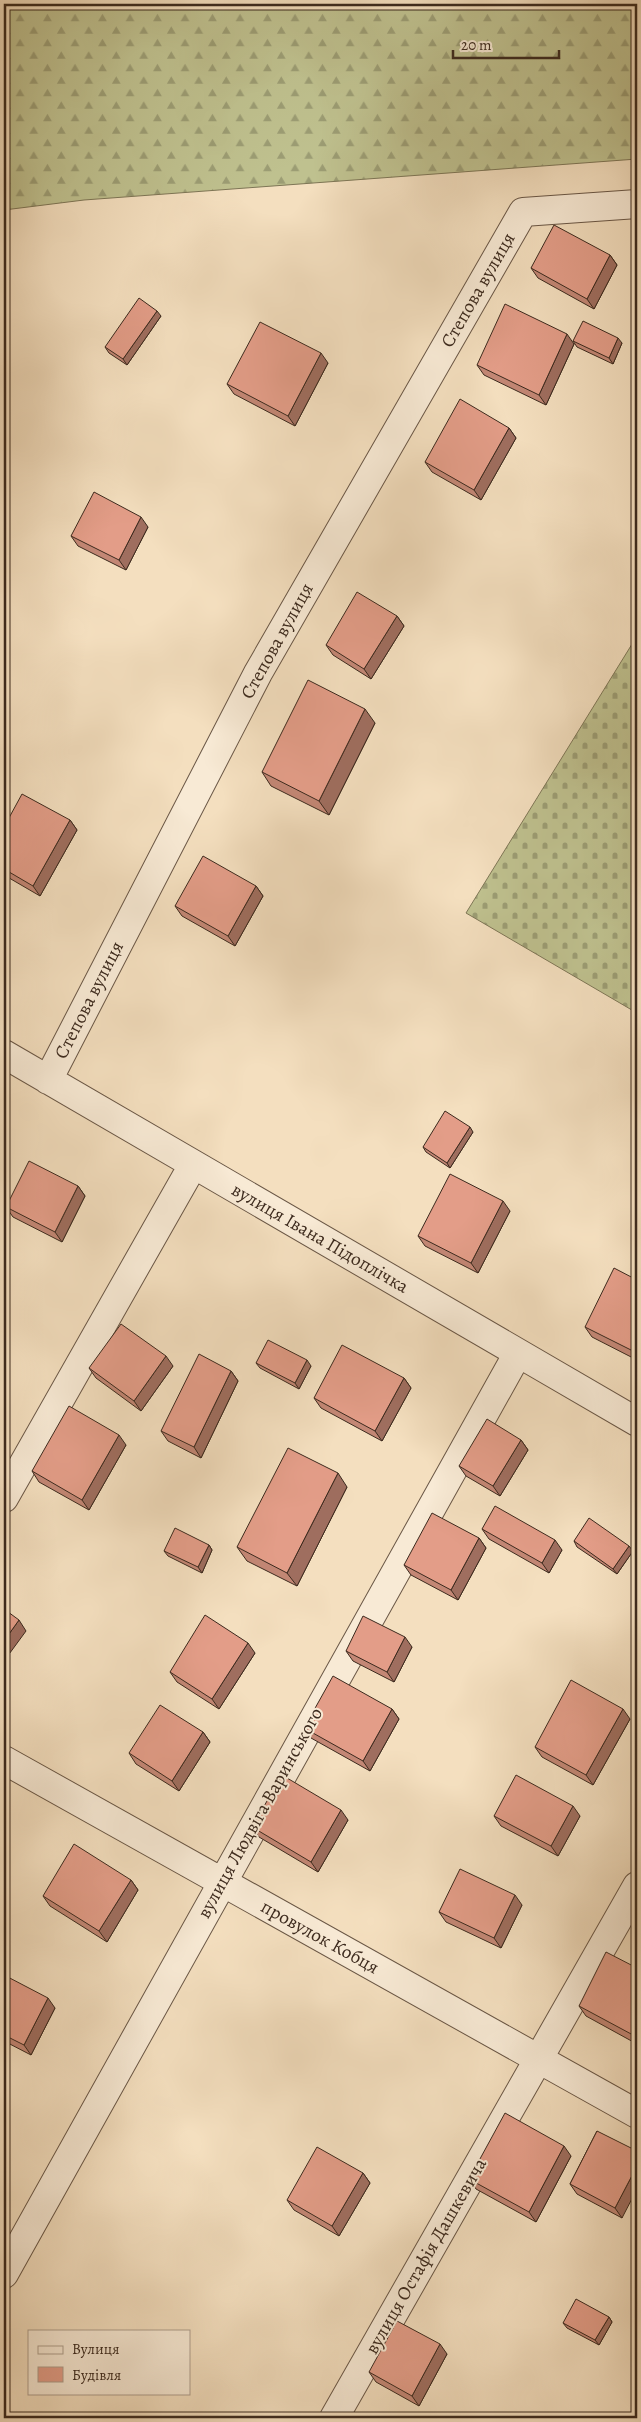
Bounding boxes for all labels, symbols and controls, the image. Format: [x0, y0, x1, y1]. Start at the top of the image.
scale bar [453, 28, 560, 60]
text: 20 m [461, 35, 492, 55]
street label: Степова вулиця [435, 228, 521, 352]
street label: Степова вулиця [234, 578, 320, 704]
street label: Степова вулиця [48, 937, 130, 1063]
street label: вулиця Івана Підоплічка [227, 1177, 413, 1299]
street label: вулиця Людвіга Варинського [191, 1703, 329, 1923]
street label: провулок Кобця [256, 1894, 384, 1980]
street label: вулиця Остафія Дашкевича [359, 2153, 493, 2359]
legend [28, 2330, 190, 2394]
text: Вулиця [72, 2339, 119, 2359]
text: Будівля [72, 2365, 121, 2385]

